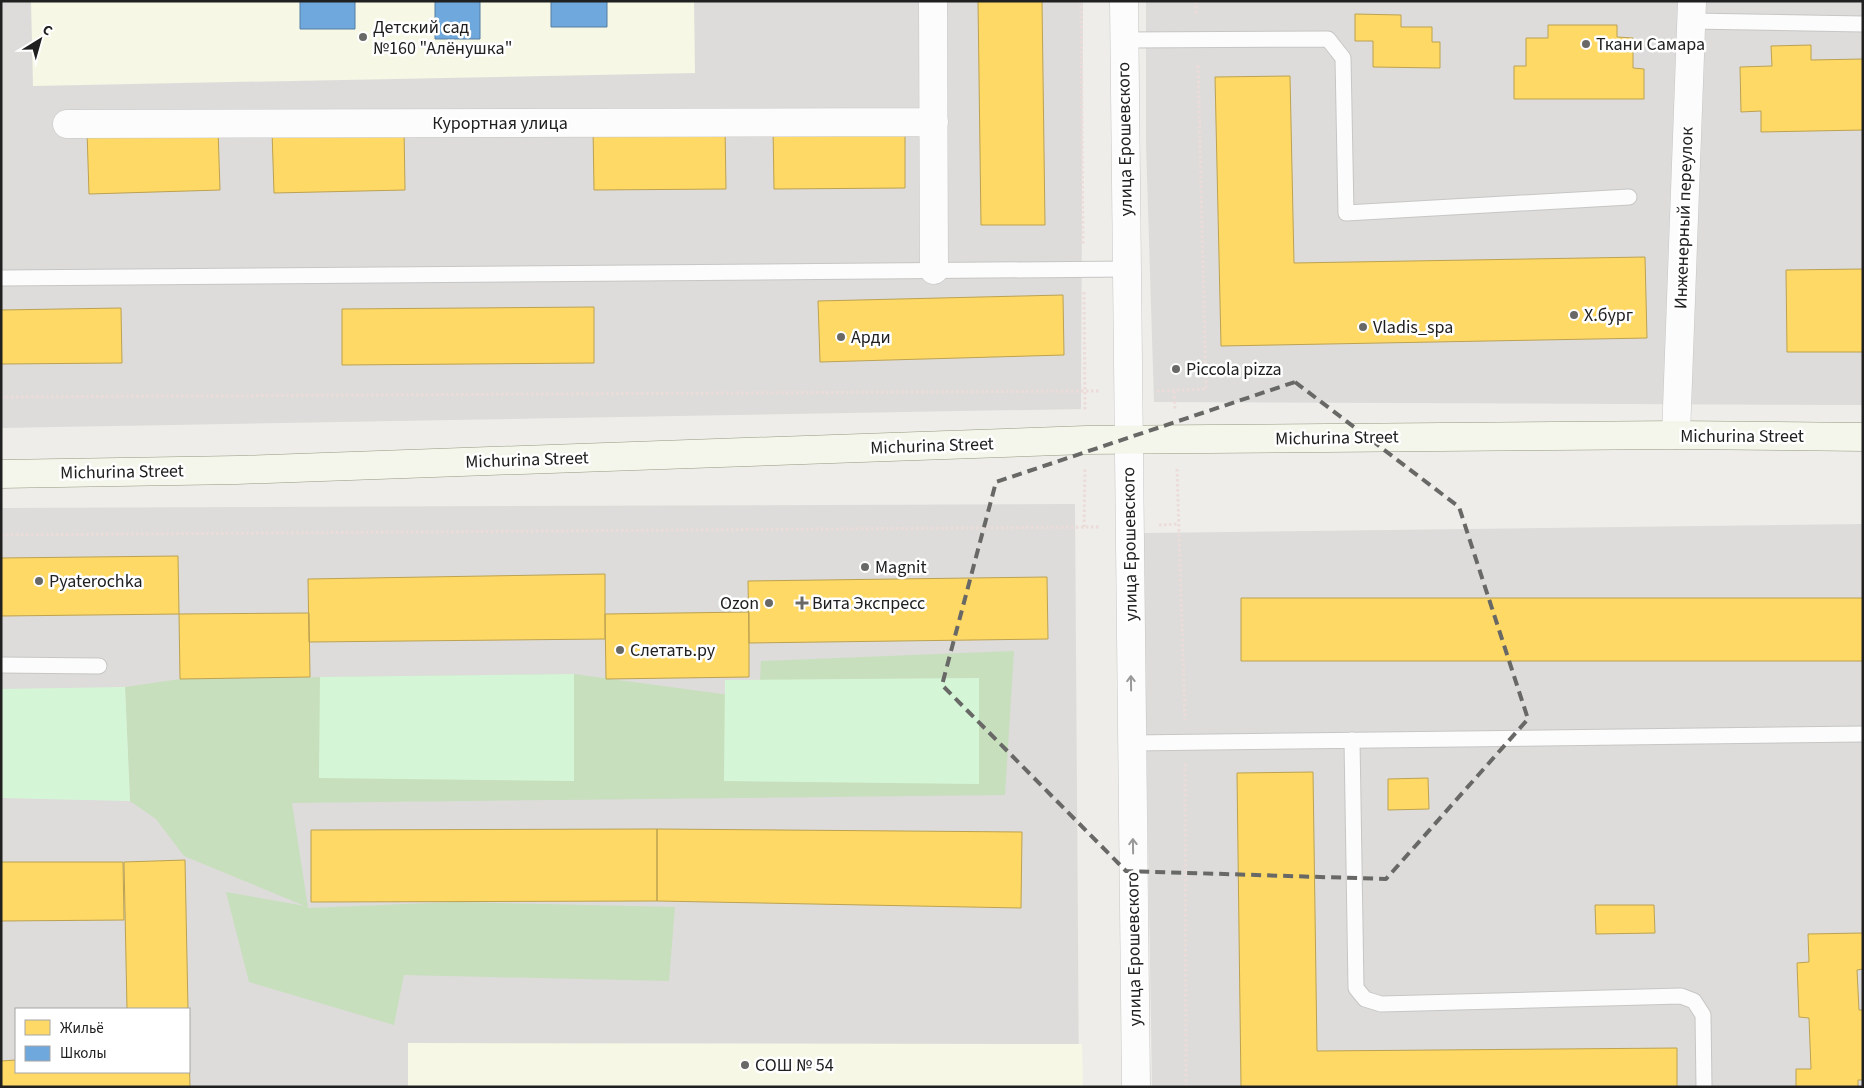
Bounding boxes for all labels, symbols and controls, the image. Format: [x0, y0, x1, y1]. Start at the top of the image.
north arrow [15, 15, 65, 65]
place label: Детский сад №160 "Алёнушка" [373, 15, 512, 61]
text: С [38, 20, 56, 41]
marker: Детский сад №160 "Алёнушка" [357, 31, 369, 43]
place label: Ткани Самара [1596, 32, 1705, 57]
marker: Ткани Самара [1580, 38, 1592, 50]
street label: улица Ерошевского [1111, 62, 1139, 216]
street label: Курортная улица [432, 111, 568, 136]
street label: Инженерный переулок [1668, 126, 1700, 310]
place label: Х.бург [1584, 303, 1633, 328]
marker: Х.бург [1568, 309, 1580, 321]
place label: Vladis_spa [1373, 315, 1453, 340]
marker: Vladis_spa [1357, 321, 1369, 333]
place label: Арди [851, 325, 891, 350]
marker: Арди [835, 331, 847, 343]
place label: Piccola pizza [1186, 357, 1282, 382]
marker: Piccola pizza [1170, 363, 1182, 375]
street label: Michurina Street [1275, 424, 1399, 452]
street label: Michurina Street [1680, 424, 1804, 449]
street label: Michurina Street [870, 431, 994, 461]
street label: Michurina Street [465, 445, 589, 475]
street label: Michurina Street [60, 458, 184, 486]
street label: улица Ерошевского [1116, 467, 1144, 621]
place label: Magnit [875, 555, 927, 580]
marker: Magnit [859, 561, 871, 573]
place label: Pyaterochka [49, 569, 142, 594]
marker: Pyaterochka [33, 575, 45, 587]
place label: Ozon [720, 591, 759, 616]
place label: Вита Экспресс [812, 591, 925, 616]
marker: Ozon [763, 597, 775, 609]
marker: Вита Экспресс [796, 597, 808, 609]
place label: Слетать.ру [630, 638, 716, 663]
marker: Слетать.ру [614, 644, 626, 656]
one-way arrow [1126, 675, 1136, 692]
one-way arrow [1128, 838, 1138, 854]
street label: улица Ерошевского [1120, 872, 1148, 1026]
legend [15, 1008, 190, 1073]
text: Жильё [60, 1018, 104, 1039]
text: Школы [60, 1043, 107, 1064]
place label: СОШ № 54 [755, 1053, 834, 1078]
marker: СОШ № 54 [739, 1059, 751, 1071]

